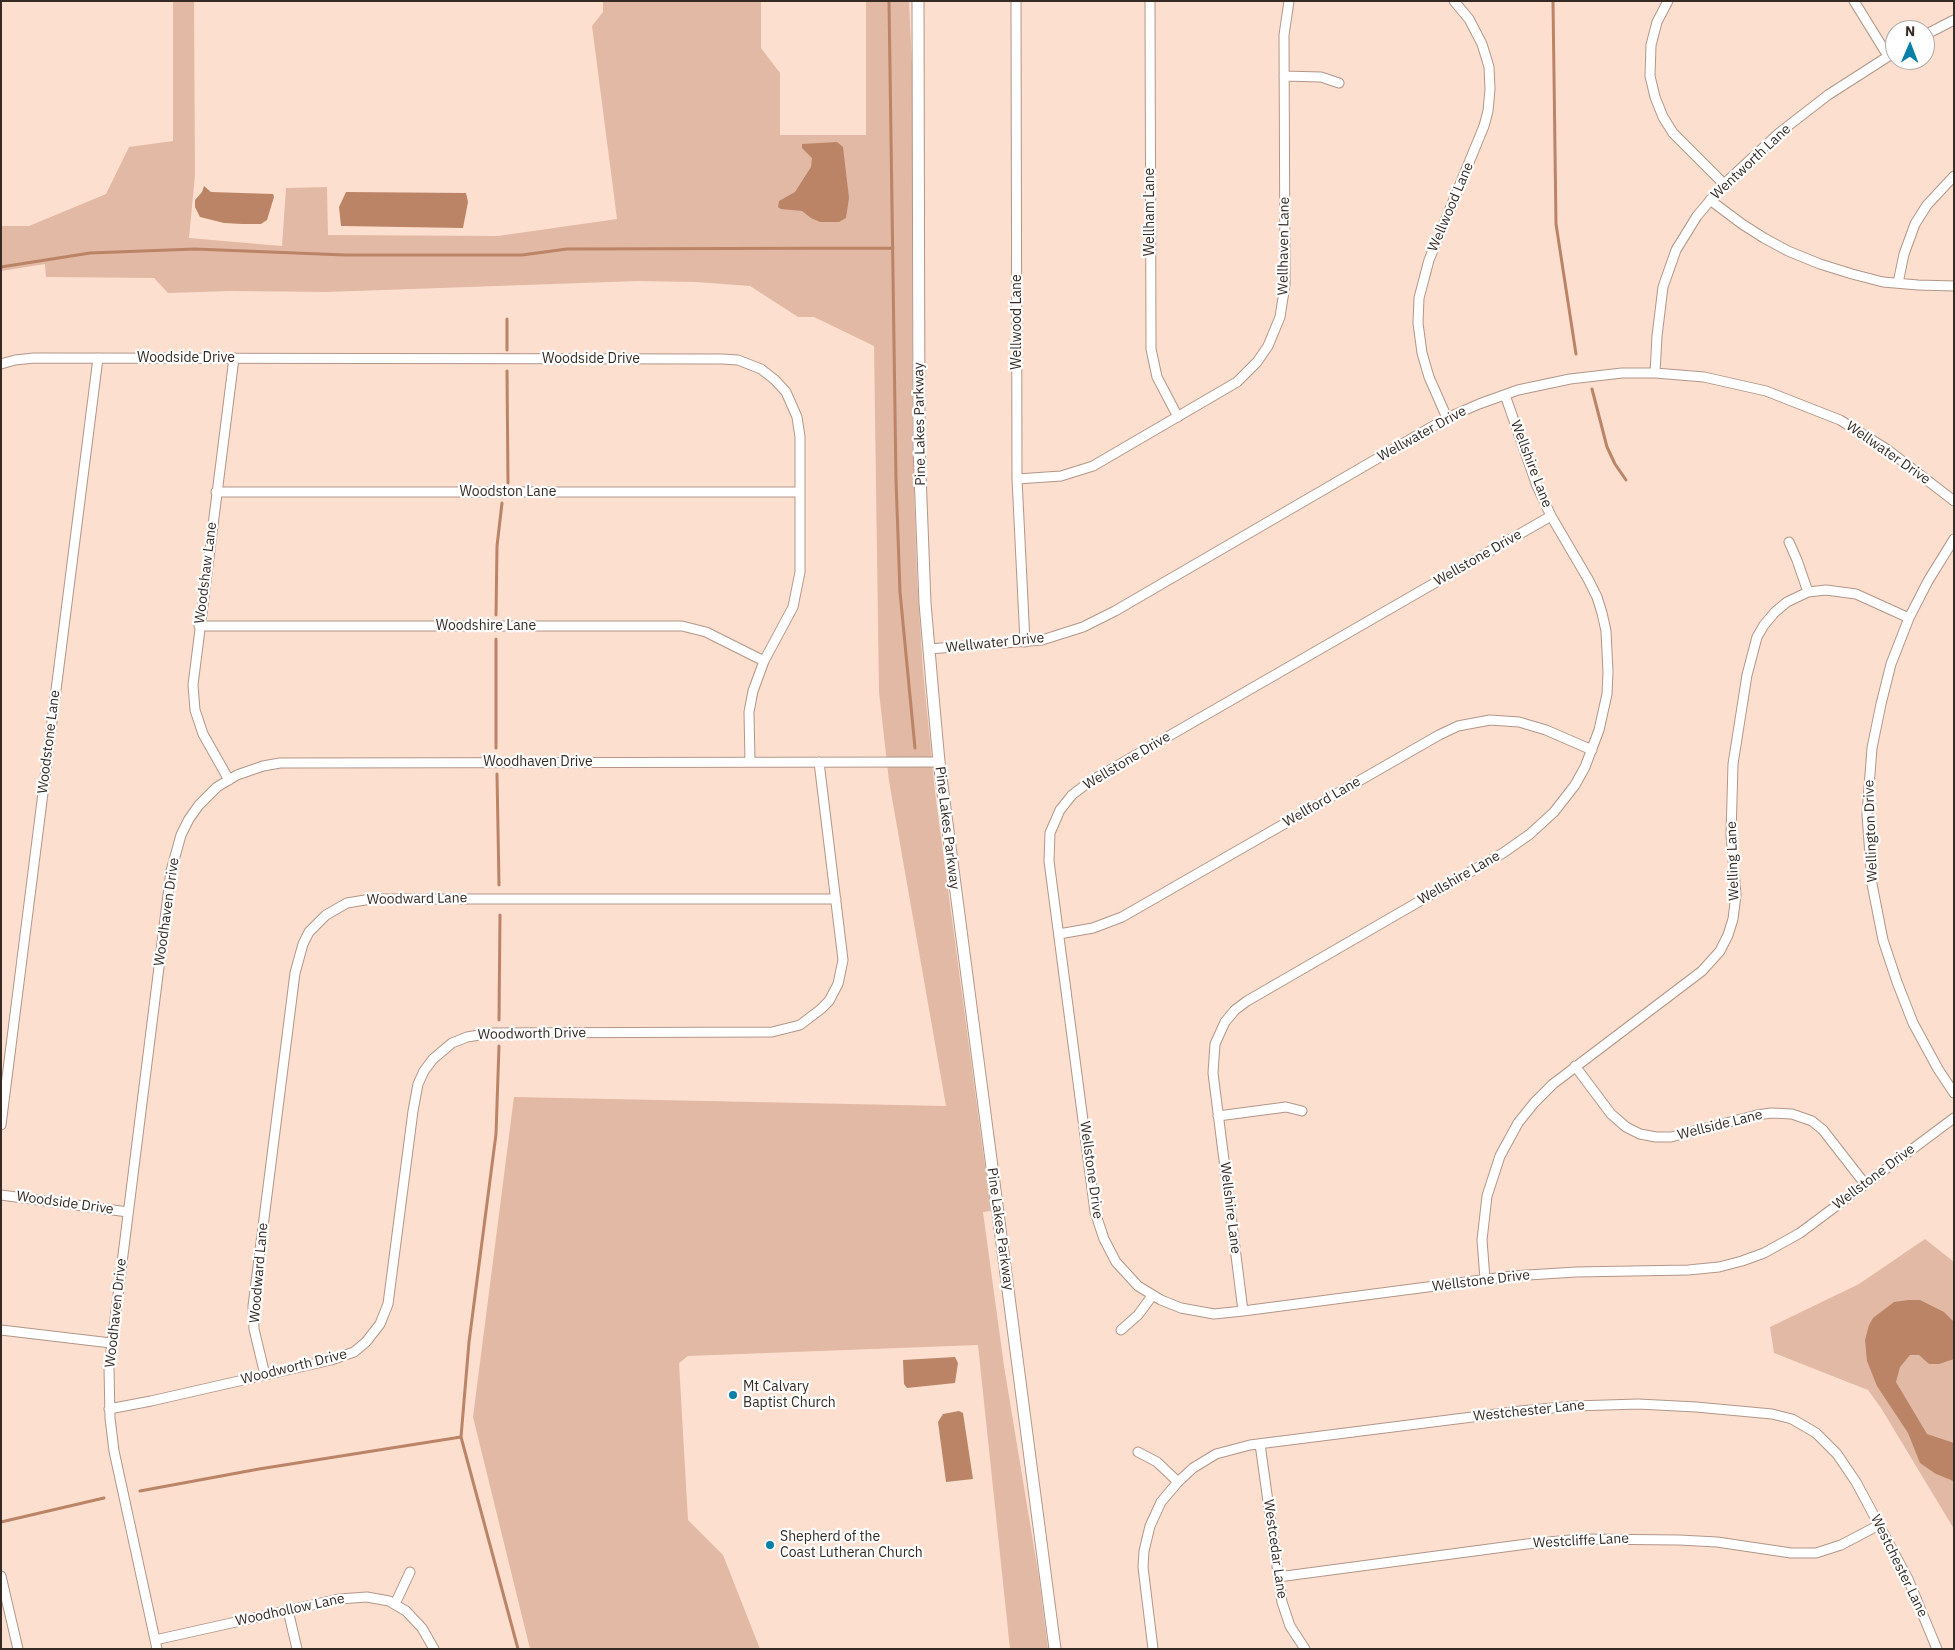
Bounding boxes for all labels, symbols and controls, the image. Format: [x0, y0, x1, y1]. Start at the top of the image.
north arrow [1885, 20, 1935, 70]
text: N [1905, 22, 1915, 40]
street label: Wentworth Lane [1708, 121, 1794, 203]
street label: Wellwood Lane [1425, 160, 1477, 254]
street label: Wellham Lane [1142, 168, 1158, 256]
street label: Wellhaven Lane [1275, 197, 1293, 295]
street label: Wellwood Lane [1009, 274, 1025, 370]
street label: Woodside Drive [137, 350, 235, 366]
street label: Woodside Drive [542, 351, 640, 367]
street label: Pine Lakes Parkway [911, 362, 929, 486]
street label: Wellwater Drive [1375, 403, 1469, 465]
street label: Wellshire Lane [1507, 418, 1555, 510]
street label: Wellwater Drive [1843, 418, 1933, 488]
street label: Woodston Lane [460, 484, 556, 500]
street label: Woodshaw Lane [191, 521, 221, 625]
street label: Wellstone Drive [1431, 526, 1525, 590]
street label: Woodshire Lane [436, 618, 536, 634]
street label: Wellwater Drive [945, 629, 1045, 657]
street label: Woodstone Lane [34, 689, 64, 795]
street label: Wellstone Drive [1081, 728, 1173, 794]
street label: Woodhaven Drive [483, 754, 593, 770]
street label: Pine Lakes Parkway [931, 766, 963, 890]
street label: Wellford Lane [1280, 773, 1364, 831]
street label: Wellington Drive [1861, 779, 1881, 883]
street label: Welling Lane [1723, 821, 1743, 901]
street label: Wellshire Lane [1415, 848, 1503, 908]
street label: Woodhaven Drive [151, 857, 183, 967]
street label: Woodward Lane [366, 890, 468, 908]
street label: Woodworth Drive [478, 1025, 586, 1043]
street label: Wellside Lane [1676, 1106, 1764, 1144]
street label: Wellstone Drive [1076, 1120, 1106, 1220]
street label: Wellstone Drive [1830, 1141, 1918, 1213]
street label: Wellshire Lane [1216, 1161, 1244, 1255]
street label: Pine Lakes Parkway [983, 1167, 1017, 1291]
street label: Woodside Drive [15, 1188, 115, 1218]
street label: Woodward Lane [246, 1222, 272, 1324]
street label: Woodhaven Drive [102, 1258, 130, 1368]
street label: Wellstone Drive [1431, 1267, 1531, 1295]
street label: Woodworth Drive [239, 1346, 349, 1388]
place label: Mt Calvary Baptist Church [743, 1379, 836, 1411]
marker: Mt Calvary Baptist Church [727, 1389, 739, 1401]
street label: Westchester Lane [1472, 1397, 1586, 1425]
street label: Westcedar Lane [1260, 1498, 1290, 1600]
street label: Westchester Lane [1867, 1512, 1931, 1620]
place label: Shepherd of the Coast Lutheran Church [780, 1529, 923, 1561]
street label: Westcliffe Lane [1533, 1530, 1629, 1552]
marker: Shepherd of the Coast Lutheran Church [764, 1539, 776, 1551]
street label: Woodhollow Lane [234, 1590, 346, 1630]

